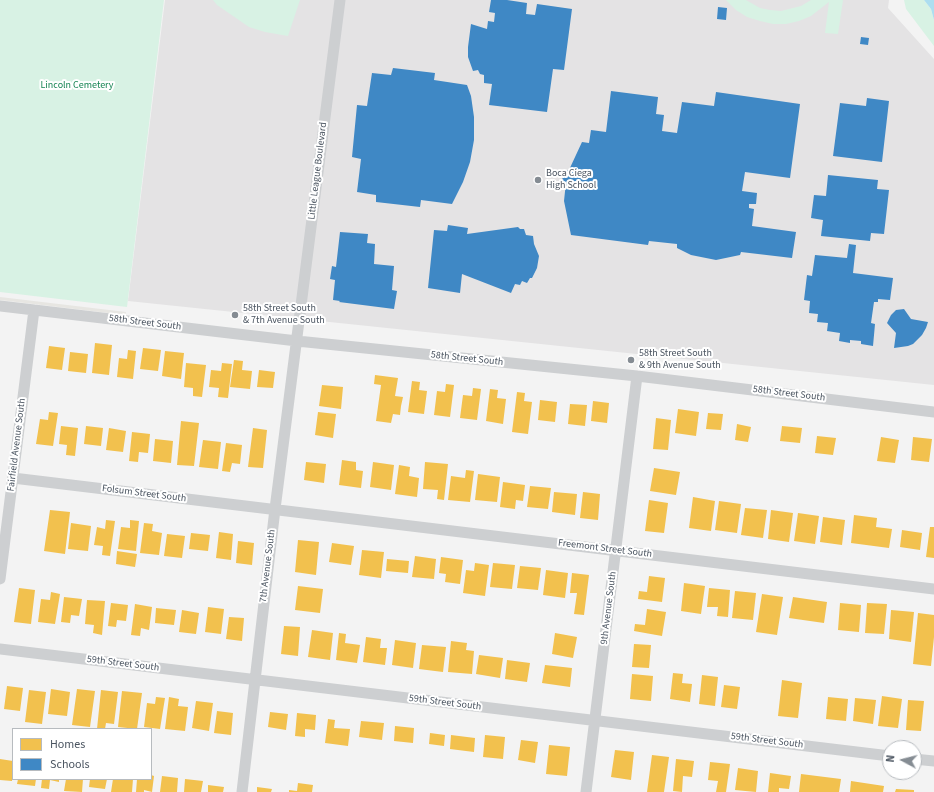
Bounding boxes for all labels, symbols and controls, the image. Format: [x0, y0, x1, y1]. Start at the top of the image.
park label: Lincoln Cemetery [41, 80, 113, 92]
street label: Little League Boulevard [306, 122, 330, 220]
place label: Boca Ciega High School [546, 168, 596, 192]
marker: Boca Ciega High School [533, 175, 543, 185]
place label: 58th Street South & 7th Avenue South [243, 303, 325, 326]
marker: 58th Street South & 7th Avenue South [230, 310, 240, 320]
street label: 58th Street South [108, 313, 182, 333]
place label: 58th Street South & 9th Avenue South [639, 348, 721, 372]
street label: 58th Street South [430, 349, 504, 369]
marker: 58th Street South & 9th Avenue South [626, 355, 636, 365]
street label: 58th Street South [752, 384, 826, 404]
street label: Fairfield Avenue South [5, 398, 29, 492]
street label: Folsum Street South [101, 483, 187, 505]
street label: 7th Avenue South [258, 529, 278, 603]
street label: Freemont Street South [557, 537, 653, 561]
street label: 9th Avenue South [599, 571, 619, 645]
street label: 59th Street South [86, 654, 160, 674]
street label: 59th Street South [408, 693, 482, 713]
legend [12, 728, 152, 780]
street label: 59th Street South [730, 731, 804, 751]
text: Homes [50, 736, 85, 753]
north arrow [882, 740, 922, 780]
text: N [883, 754, 898, 763]
text: Schools [50, 756, 90, 773]

